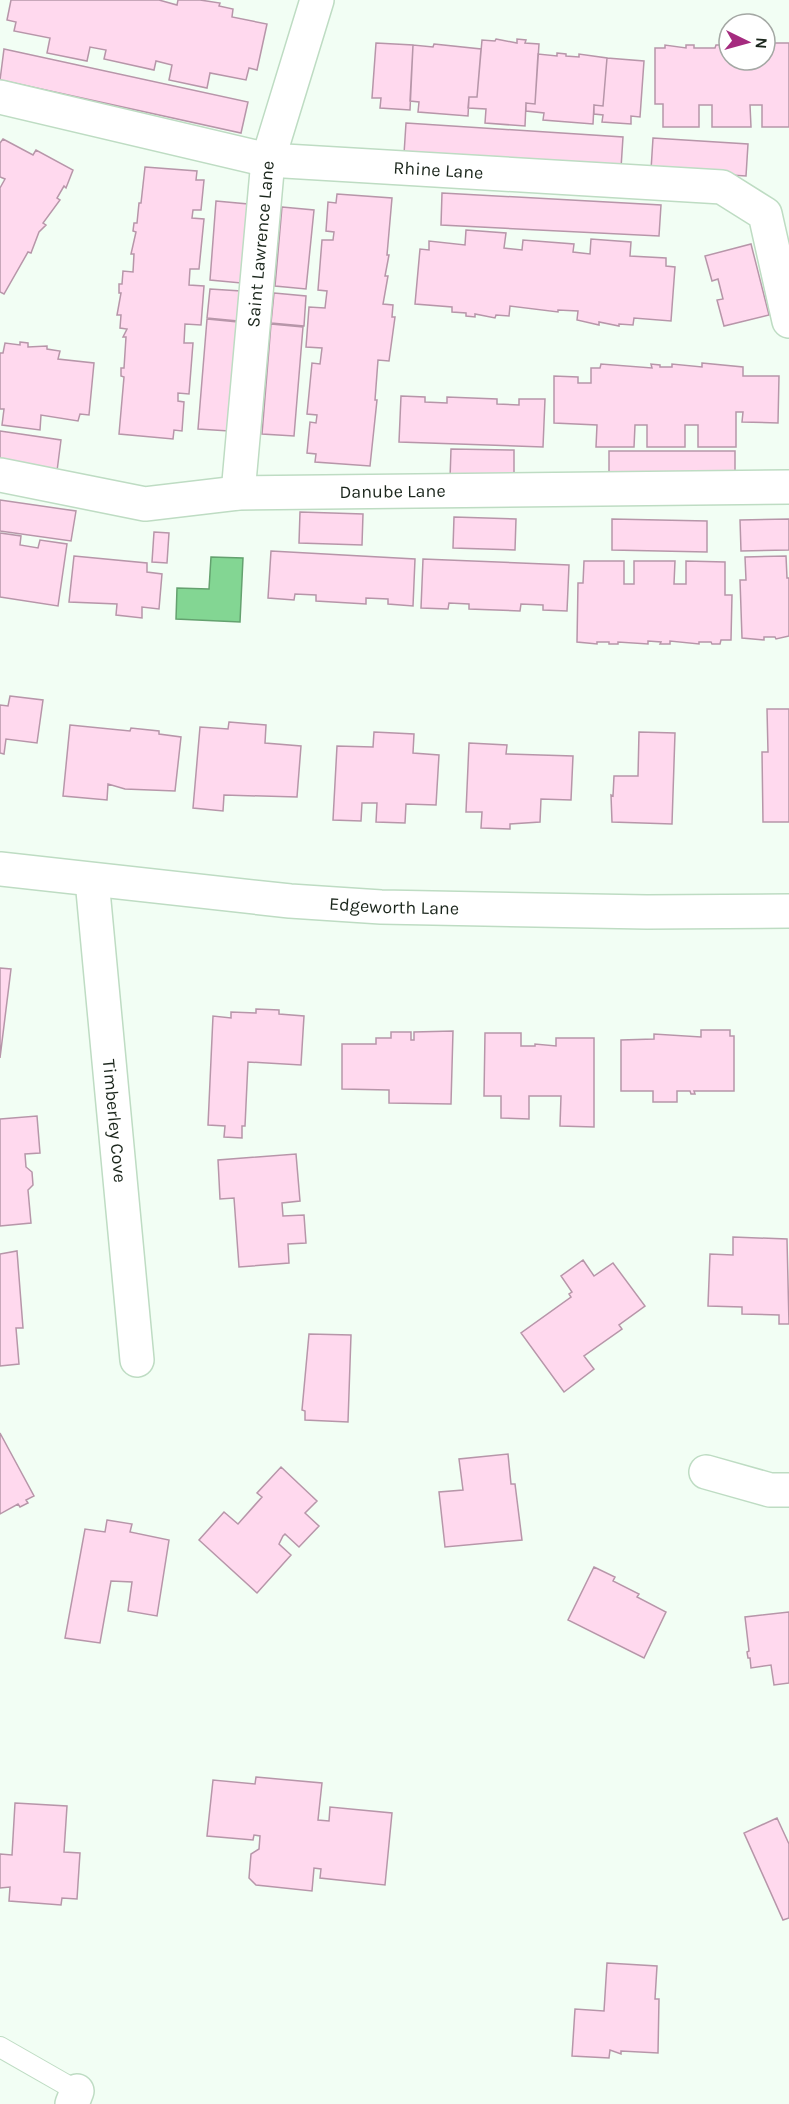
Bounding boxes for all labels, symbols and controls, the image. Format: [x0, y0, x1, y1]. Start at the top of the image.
north arrow [717, 12, 777, 72]
text: N [751, 37, 771, 50]
street label: Rhine Lane [393, 156, 484, 184]
street label: Saint Lawrence Lane [242, 160, 279, 328]
street label: Danube Lane [339, 480, 446, 503]
street label: Edgeworth Lane [328, 893, 459, 919]
street label: Timberley Cove [98, 1058, 131, 1184]

